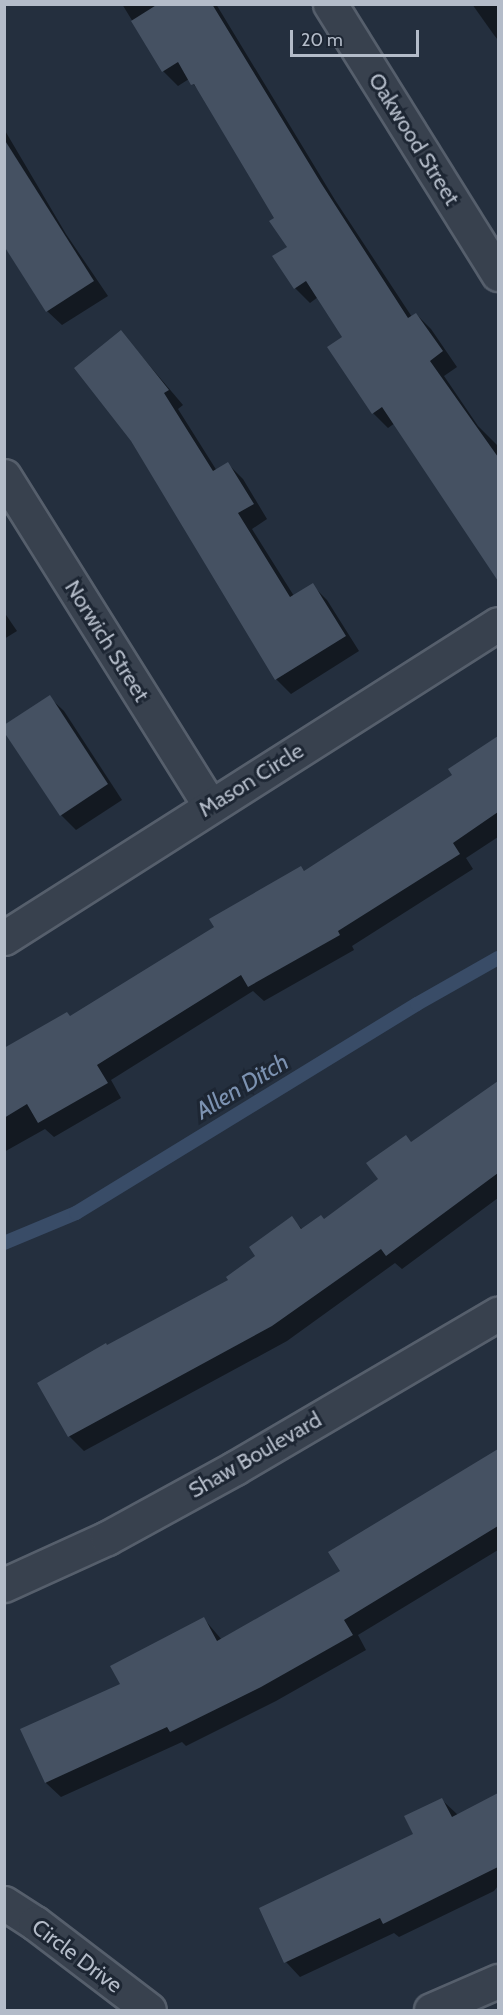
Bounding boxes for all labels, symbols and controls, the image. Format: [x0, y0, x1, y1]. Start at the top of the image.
scale bar [293, 18, 422, 56]
text: 20 m [301, 29, 343, 51]
street label: Oakwood Street [363, 68, 465, 210]
street label: Norwich Street [59, 575, 155, 707]
street label: Mason Circle [194, 737, 308, 823]
water label: Allen Ditch [190, 1047, 294, 1125]
street label: Shaw Boulevard [184, 1406, 326, 1504]
street label: Circle Drive [27, 1914, 127, 1998]

